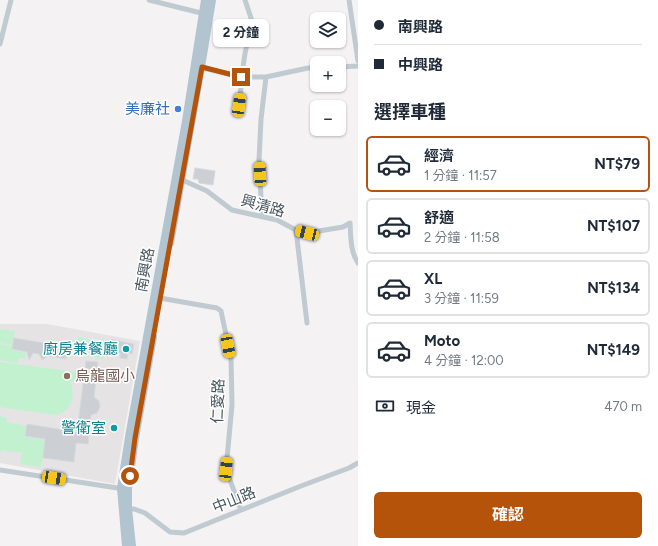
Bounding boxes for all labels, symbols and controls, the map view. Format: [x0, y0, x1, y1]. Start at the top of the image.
map controls [310, 12, 346, 136]
button: layers [310, 12, 346, 48]
text: 南興路 [398, 18, 443, 36]
callout: 2 分鐘 [213, 19, 269, 47]
text: 2 分鐘 [223, 25, 259, 40]
button: + [310, 56, 346, 92]
text: 中興路 [398, 56, 443, 74]
route end [232, 68, 250, 86]
car [231, 92, 247, 118]
place label: 美廉社 [125, 100, 170, 118]
button: − [310, 100, 346, 136]
text: 選擇車種 [374, 101, 446, 123]
marker: 美廉社 [173, 104, 183, 114]
icon: car [376, 146, 412, 182]
text: 經濟 [424, 147, 454, 165]
text: NT$79 [594, 155, 640, 173]
car [253, 162, 267, 186]
text: 1 分鐘 · 11:57 [424, 168, 497, 183]
street label: 興清路 [239, 191, 287, 221]
icon: car [376, 208, 412, 244]
text: 舒適 [424, 209, 454, 227]
text: NT$107 [587, 217, 640, 235]
car [294, 224, 320, 242]
text: 2 分鐘 · 11:58 [424, 230, 500, 245]
street label: 南興路 [132, 246, 158, 294]
icon: car [376, 270, 412, 306]
text: XL [424, 270, 442, 288]
text: NT$134 [587, 279, 640, 297]
text: 3 分鐘 · 11:59 [424, 291, 499, 306]
icon: car [376, 332, 412, 368]
text: Moto [424, 332, 460, 350]
car [220, 333, 236, 359]
place label: 廚房兼餐廳 [43, 340, 118, 358]
text: NT$149 [587, 341, 640, 359]
marker: 廚房兼餐廳 [121, 344, 131, 354]
text: 4 分鐘 · 12:00 [424, 353, 504, 368]
place label: 烏龍國小 [75, 367, 135, 385]
marker: 烏龍國小 [62, 371, 72, 381]
street label: 仁愛路 [208, 378, 228, 424]
icon: cash [374, 395, 396, 417]
text: 現金 [406, 399, 436, 417]
text: 470 m [604, 399, 642, 414]
place label: 警衛室 [61, 419, 106, 437]
marker: 警衛室 [109, 423, 119, 433]
car [219, 456, 233, 482]
route start [121, 467, 139, 485]
car [41, 470, 67, 486]
street label: 中山路 [210, 483, 258, 517]
button: 確認 [374, 492, 642, 538]

